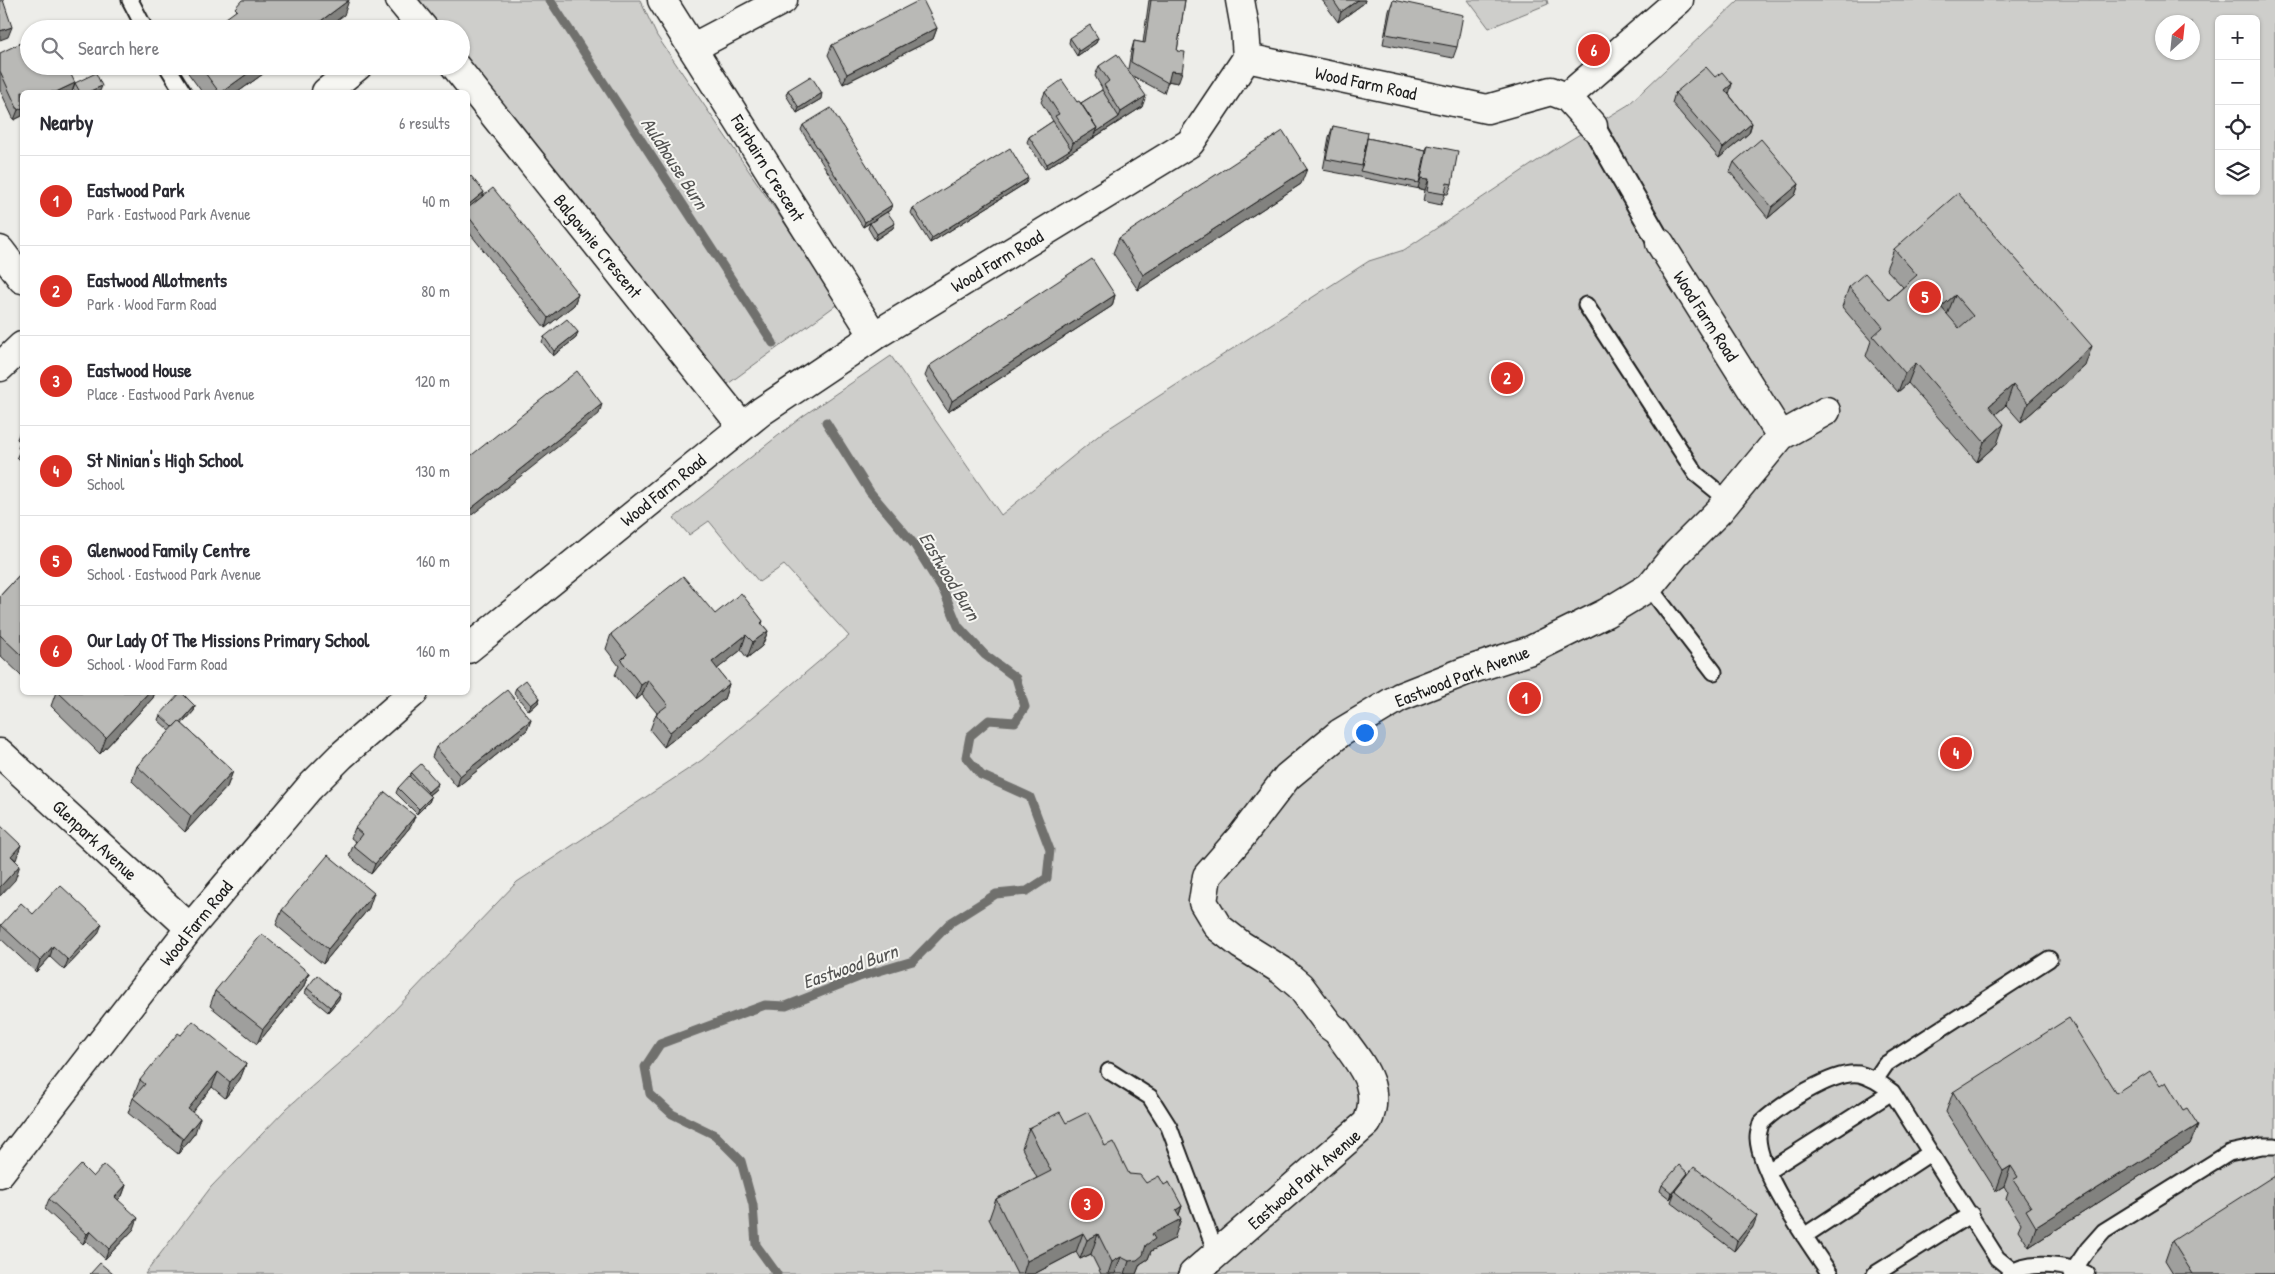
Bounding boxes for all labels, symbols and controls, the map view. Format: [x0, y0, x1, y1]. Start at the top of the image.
north arrow [2155, 15, 2200, 60]
map controls [2215, 15, 2260, 195]
button: + [2215, 15, 2260, 60]
search box [20, 20, 470, 75]
pin: 6 [1578, 31, 1610, 69]
icon: search [38, 34, 66, 62]
text: Search here [78, 35, 159, 61]
street label: Wood Farm Road [1313, 60, 1419, 106]
button: − [2215, 60, 2260, 105]
button: locate [2215, 105, 2260, 150]
text: Nearby [40, 108, 93, 137]
street label: Fairbairn Crescent [725, 109, 811, 227]
text: 6 results [399, 112, 450, 134]
water label: Auldhouse Burn [636, 112, 715, 215]
button: layers [2215, 150, 2260, 195]
text: Eastwood Park [87, 177, 184, 203]
street label: Balgownie Crescent [548, 189, 648, 304]
text: 1 [53, 190, 59, 212]
text: 40 m [422, 190, 450, 212]
text: Park · Eastwood Park Avenue [87, 203, 251, 225]
street label: Wood Farm Road [946, 224, 1048, 298]
street label: Wood Farm Road [1667, 266, 1745, 366]
text: Eastwood Allotments [87, 267, 227, 293]
pin: 5 [1909, 278, 1941, 316]
text: 2 [52, 280, 60, 302]
text: 80 m [421, 280, 450, 302]
text: Park · Wood Farm Road [87, 293, 216, 315]
text: Eastwood House [87, 357, 192, 383]
pin: 2 [1491, 359, 1523, 397]
text: 3 [52, 370, 60, 392]
text: 120 m [415, 370, 450, 392]
text: Place · Eastwood Park Avenue [87, 383, 255, 405]
text: St Ninian's High School [87, 447, 243, 473]
street label: Wood Farm Road [615, 448, 711, 532]
text: 4 [53, 460, 59, 482]
text: 130 m [415, 460, 450, 482]
text: School [87, 473, 124, 495]
water label: Eastwood Burn [913, 527, 987, 626]
text: Glenwood Family Centre [87, 537, 250, 563]
text: 5 [53, 550, 59, 572]
text: 160 m [416, 550, 450, 572]
text: School · Eastwood Park Avenue [87, 563, 261, 585]
text: Our Lady Of The Missions Primary School [87, 627, 369, 653]
street label: Eastwood Park Avenue [1391, 639, 1533, 713]
text: 6 [53, 640, 59, 662]
text: 160 m [416, 640, 450, 662]
text: School · Wood Farm Road [87, 653, 227, 675]
pin: 1 [1509, 679, 1541, 717]
your location [1352, 720, 1378, 746]
pin: 4 [1940, 734, 1972, 772]
street label: Glenpark Avenue [47, 794, 143, 886]
street label: Wood Farm Road [154, 875, 238, 971]
water label: Eastwood Burn [799, 937, 902, 994]
street label: Eastwood Park Avenue [1242, 1123, 1366, 1235]
pin: 3 [1071, 1185, 1103, 1223]

